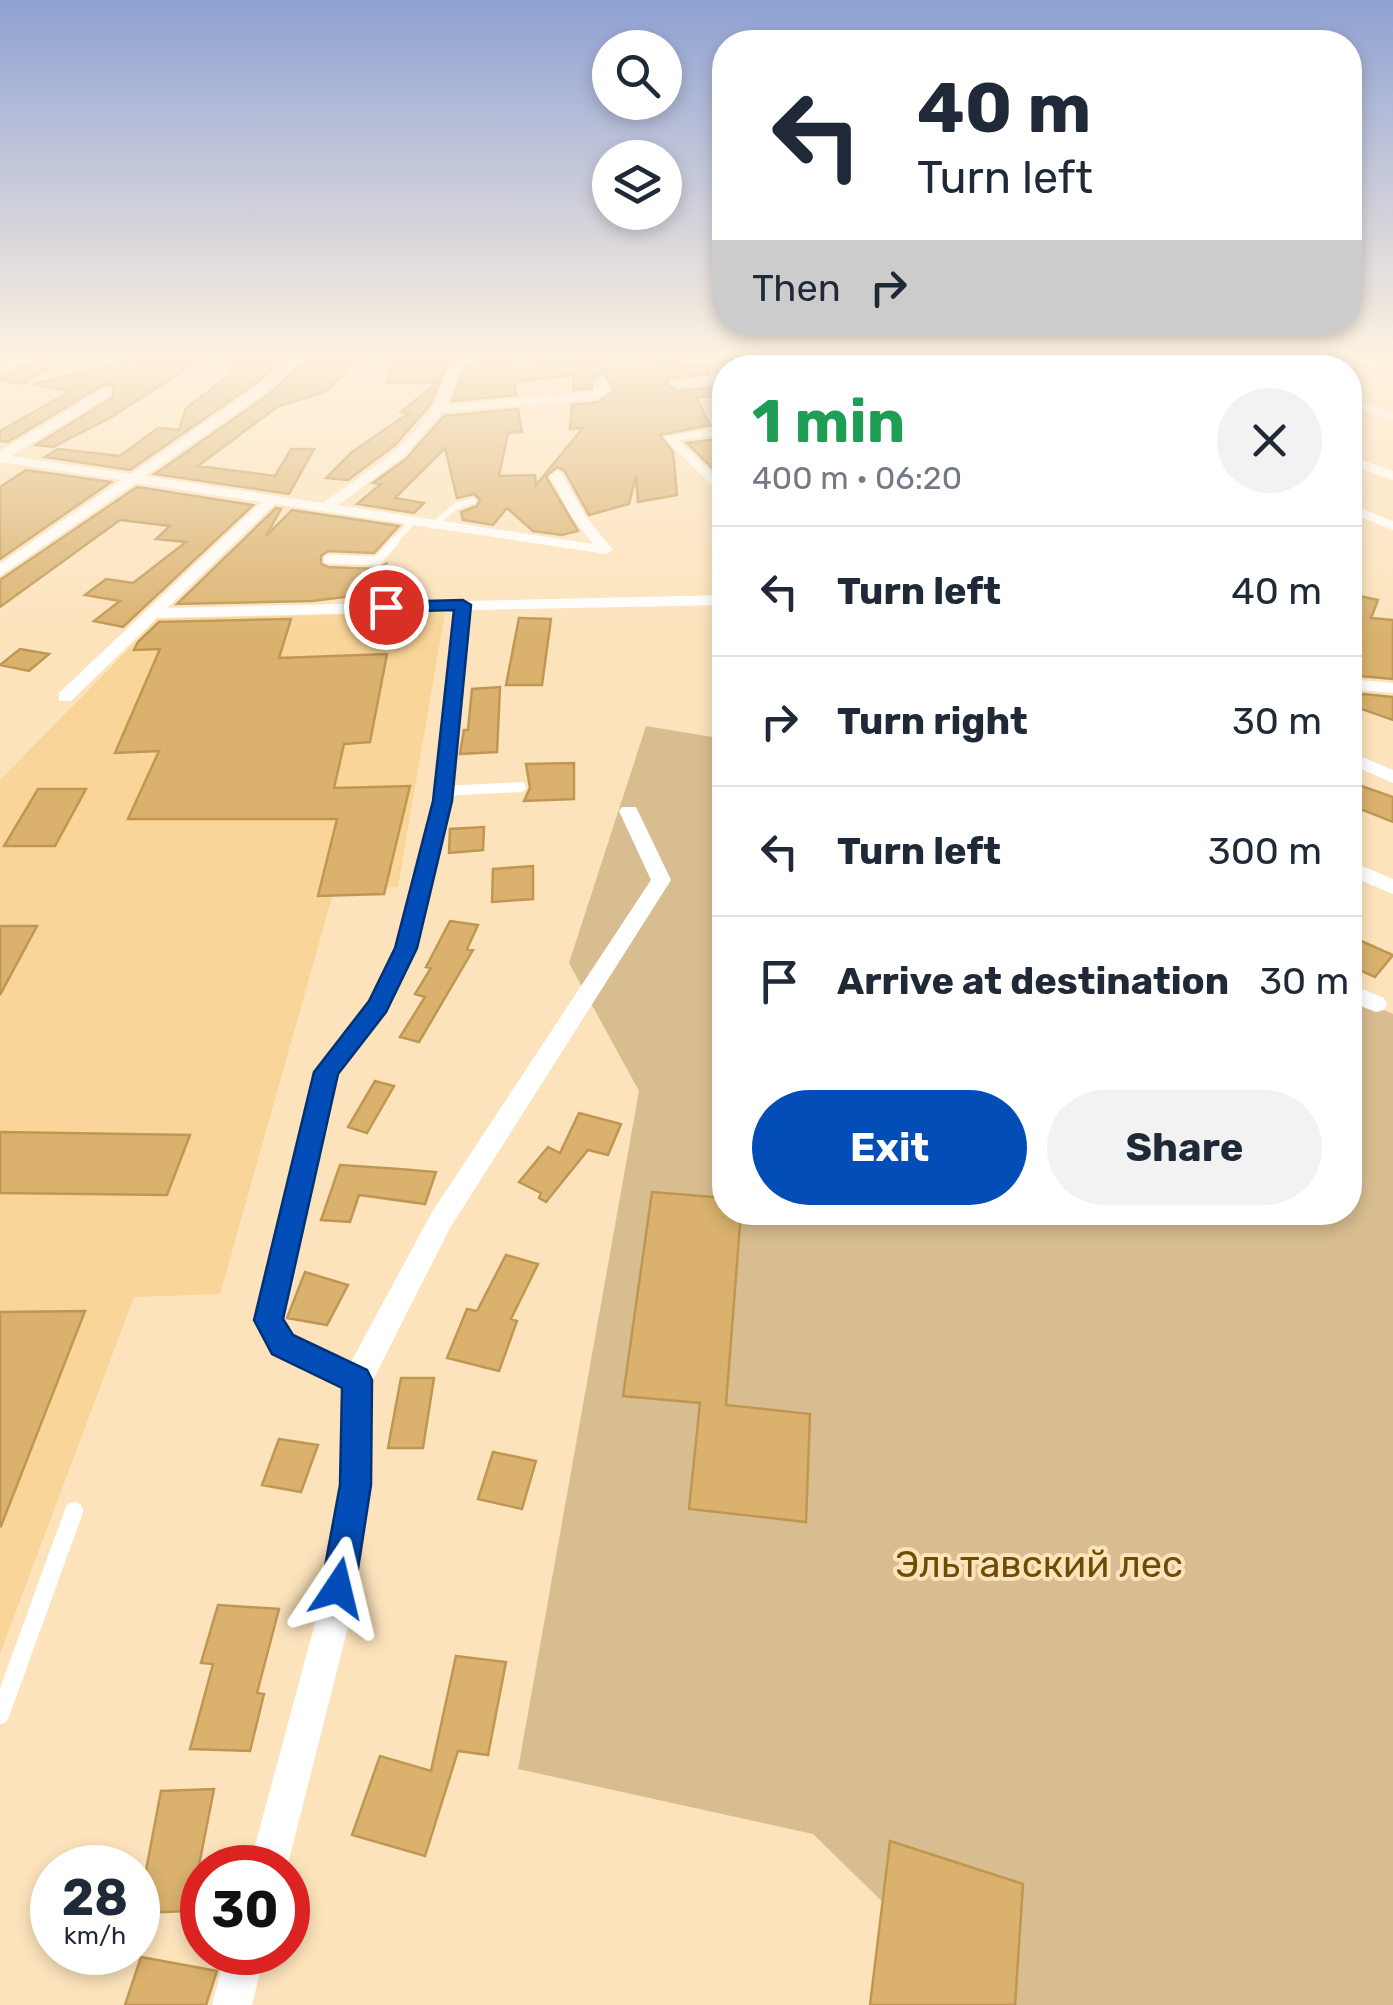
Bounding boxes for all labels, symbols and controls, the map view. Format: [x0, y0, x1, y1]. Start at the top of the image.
map controls [592, 30, 682, 230]
button: search [592, 30, 682, 120]
text: 40 m [917, 67, 1091, 150]
icon: left [752, 70, 882, 200]
button: layers [592, 140, 682, 230]
text: Turn left [917, 151, 1093, 204]
icon: right [861, 260, 916, 315]
text: Then [752, 265, 841, 311]
text: 1 min [752, 386, 905, 457]
button: close [1217, 388, 1322, 493]
text: 400 m · 06:20 [752, 459, 962, 497]
icon: left [752, 564, 807, 619]
pin [344, 565, 429, 650]
text: Turn left [837, 568, 1001, 614]
text: 40 m [1231, 568, 1322, 614]
icon: arrive [359, 580, 414, 635]
icon: right [752, 694, 807, 749]
text: Turn right [837, 698, 1028, 744]
text: 30 m [1232, 698, 1322, 744]
icon: left [752, 824, 807, 879]
text: Turn left [837, 828, 1001, 874]
text: 300 m [1208, 828, 1322, 874]
icon: arrive [752, 954, 807, 1009]
text: Arrive at destination [837, 958, 1229, 1004]
text: 30 m [1259, 958, 1349, 1004]
button: Exit [752, 1090, 1027, 1205]
button: Share [1047, 1090, 1322, 1205]
position arrow [286, 1536, 390, 1640]
park label: Эльтавский лес [895, 1541, 1183, 1587]
speed limit sign: 30 [180, 1845, 310, 1975]
text: 28 [62, 1868, 128, 1928]
text: km/h [64, 1921, 126, 1950]

